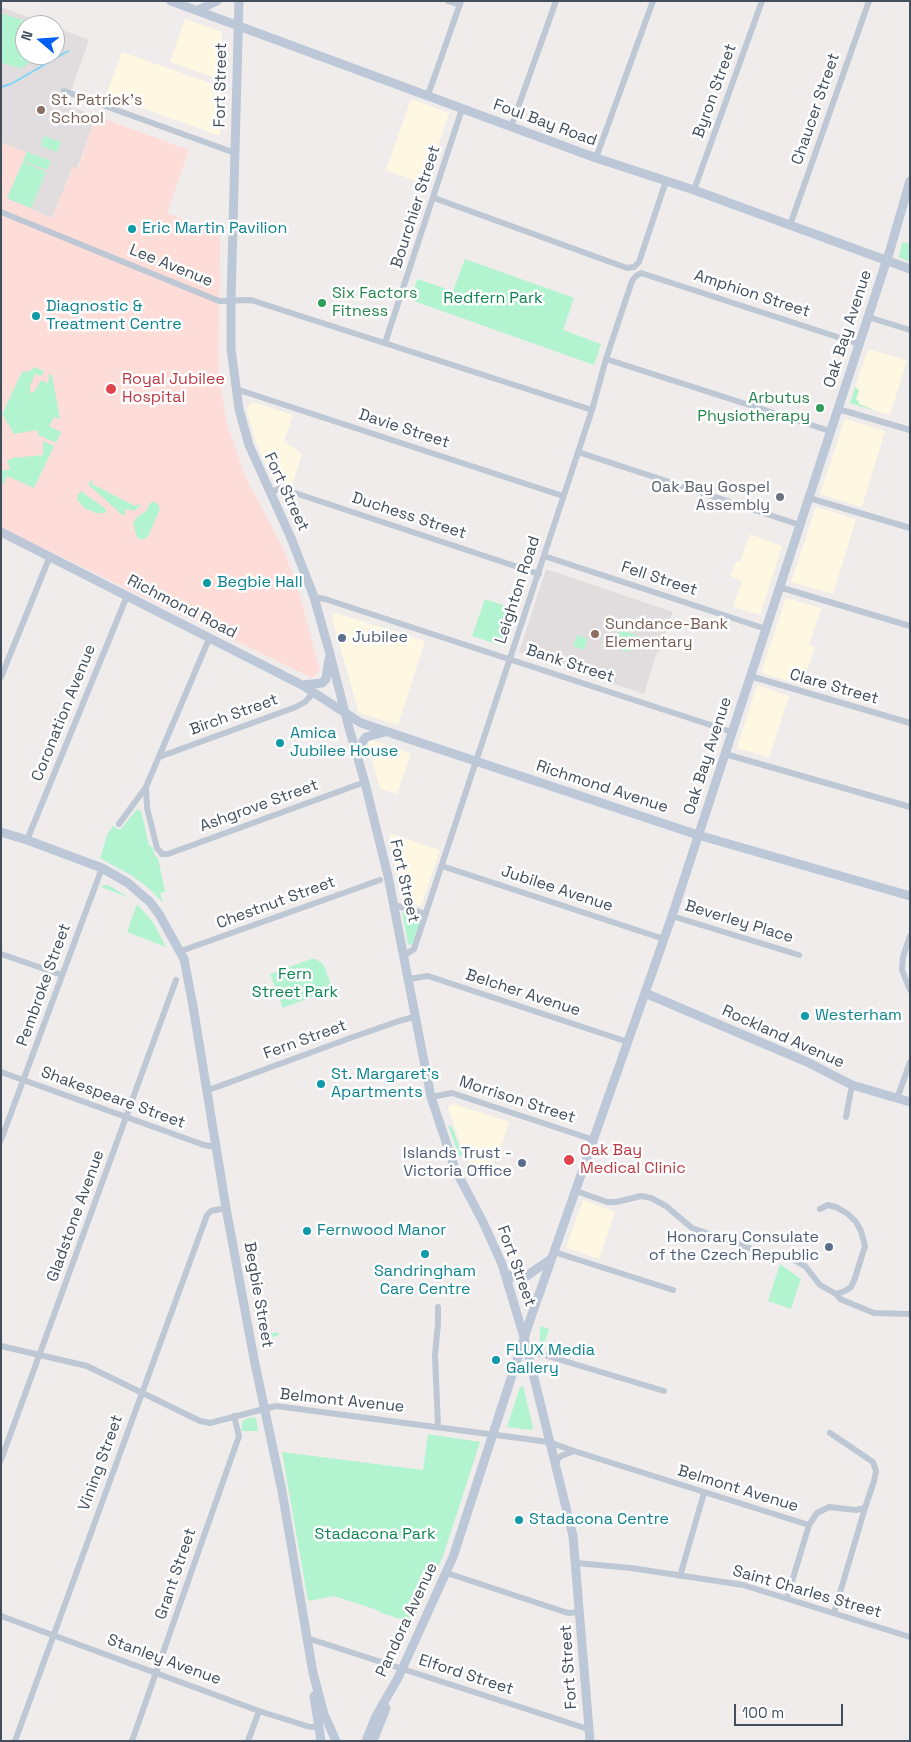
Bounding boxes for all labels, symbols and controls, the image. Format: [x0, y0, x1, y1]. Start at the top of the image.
north arrow [15, 15, 65, 65]
text: N [17, 28, 37, 43]
street label: Byron Street [689, 41, 741, 141]
street label: Fort Street [211, 42, 231, 128]
street label: Chaucer Street [788, 51, 844, 167]
place label: St. Patrick's School [51, 91, 142, 129]
street label: Foul Bay Road [491, 95, 599, 151]
marker: St. Patrick's School [35, 104, 47, 116]
street label: Bourchier Street [387, 143, 445, 271]
place label: Eric Martin Pavilion [142, 219, 287, 239]
marker: Eric Martin Pavilion [126, 223, 138, 235]
street label: Lee Avenue [126, 241, 216, 291]
street label: Amphion Street [692, 266, 812, 322]
street label: Oak Bay Avenue [820, 268, 876, 390]
place label: Six Factors Fitness [332, 284, 417, 322]
park label: Redfern Park [443, 289, 543, 309]
place label: Diagnostic & Treatment Centre [46, 297, 182, 335]
marker: Six Factors Fitness [316, 297, 328, 309]
marker: Diagnostic & Treatment Centre [30, 310, 42, 322]
place label: Royal Jubilee Hospital [122, 370, 225, 408]
marker: Royal Jubilee Hospital [104, 382, 118, 396]
place label: Arbutus Physiotherapy [697, 389, 810, 427]
marker: Arbutus Physiotherapy [814, 402, 826, 414]
street label: Davie Street [356, 405, 452, 453]
street label: Fort Street [259, 449, 313, 535]
place label: Oak Bay Gospel Assembly [651, 478, 770, 516]
street label: Duchess Street [349, 488, 469, 544]
marker: Oak Bay Gospel Assembly [774, 491, 786, 503]
street label: Leighton Road [492, 534, 544, 646]
street label: Fell Street [619, 558, 699, 600]
street label: Richmond Road [124, 571, 240, 643]
place label: Begbie Hall [217, 573, 303, 593]
marker: Begbie Hall [201, 577, 213, 589]
place label: Sundance-Bank Elementary [605, 615, 728, 653]
place label: Jubilee [352, 628, 408, 648]
marker: Sundance-Bank Elementary [589, 628, 601, 640]
marker: Jubilee [336, 632, 348, 644]
street label: Bank Street [524, 641, 616, 687]
street label: Coronation Avenue [28, 642, 100, 784]
street label: Clare Street [787, 665, 881, 709]
street label: Birch Street [187, 690, 281, 740]
street label: Oak Bay Avenue [680, 695, 736, 817]
place label: Amica Jubilee House [290, 724, 398, 762]
marker: Amica Jubilee House [274, 737, 286, 749]
street label: Richmond Avenue [534, 757, 670, 817]
street label: Ashgrove Street [197, 776, 321, 836]
street label: Fort Street [385, 838, 423, 924]
street label: Jubilee Avenue [499, 862, 615, 916]
street label: Chestnut Street [214, 873, 338, 933]
street label: Beverley Place [682, 896, 796, 948]
street label: Pembroke Street [13, 921, 75, 1049]
park label: Fern Street Park [252, 965, 338, 1003]
street label: Belcher Avenue [463, 965, 583, 1021]
street label: Rockland Avenue [719, 1001, 847, 1073]
place label: Westerham [815, 1006, 902, 1026]
marker: Westerham [799, 1010, 811, 1022]
street label: Fern Street [261, 1016, 349, 1064]
street label: Shakespeare Street [38, 1063, 188, 1133]
place label: St. Margaret's Apartments [331, 1065, 439, 1103]
street label: Morrison Street [457, 1072, 577, 1128]
marker: St. Margaret's Apartments [315, 1078, 327, 1090]
place label: Oak Bay Medical Clinic [580, 1141, 686, 1179]
place label: Islands Trust - Victoria Office [403, 1144, 512, 1182]
street label: Gladstone Avenue [43, 1147, 109, 1285]
marker: Oak Bay Medical Clinic [562, 1153, 576, 1167]
marker: Islands Trust - Victoria Office [516, 1157, 528, 1169]
place label: Fernwood Manor [317, 1221, 446, 1241]
street label: Fort Street [492, 1223, 540, 1309]
marker: Fernwood Manor [301, 1225, 313, 1237]
place label: Honorary Consulate of the Czech Republic [649, 1228, 819, 1266]
street label: Begbie Street [239, 1241, 277, 1349]
marker: Honorary Consulate of the Czech Republic [823, 1241, 835, 1253]
marker: Sandringham Care Centre [419, 1248, 431, 1260]
place label: Sandringham Care Centre [374, 1262, 476, 1300]
place label: FLUX Media Gallery [506, 1341, 595, 1379]
marker: FLUX Media Gallery [490, 1354, 502, 1366]
street label: Belmont Avenue [279, 1385, 405, 1417]
street label: Vining Street [75, 1412, 127, 1514]
street label: Belmont Avenue [675, 1462, 801, 1516]
place label: Stadacona Centre [529, 1510, 669, 1530]
marker: Stadacona Centre [513, 1514, 525, 1526]
park label: Stadacona Park [314, 1525, 436, 1545]
street label: Grant Street [151, 1526, 201, 1622]
street label: Pandora Avenue [372, 1560, 442, 1680]
street label: Saint Charles Street [730, 1562, 884, 1622]
street label: Fort Street [556, 1624, 582, 1710]
street label: Stanley Avenue [104, 1630, 224, 1690]
street label: Elford Street [416, 1651, 516, 1699]
scale bar [736, 1694, 845, 1726]
text: 100 m [742, 1703, 784, 1722]

